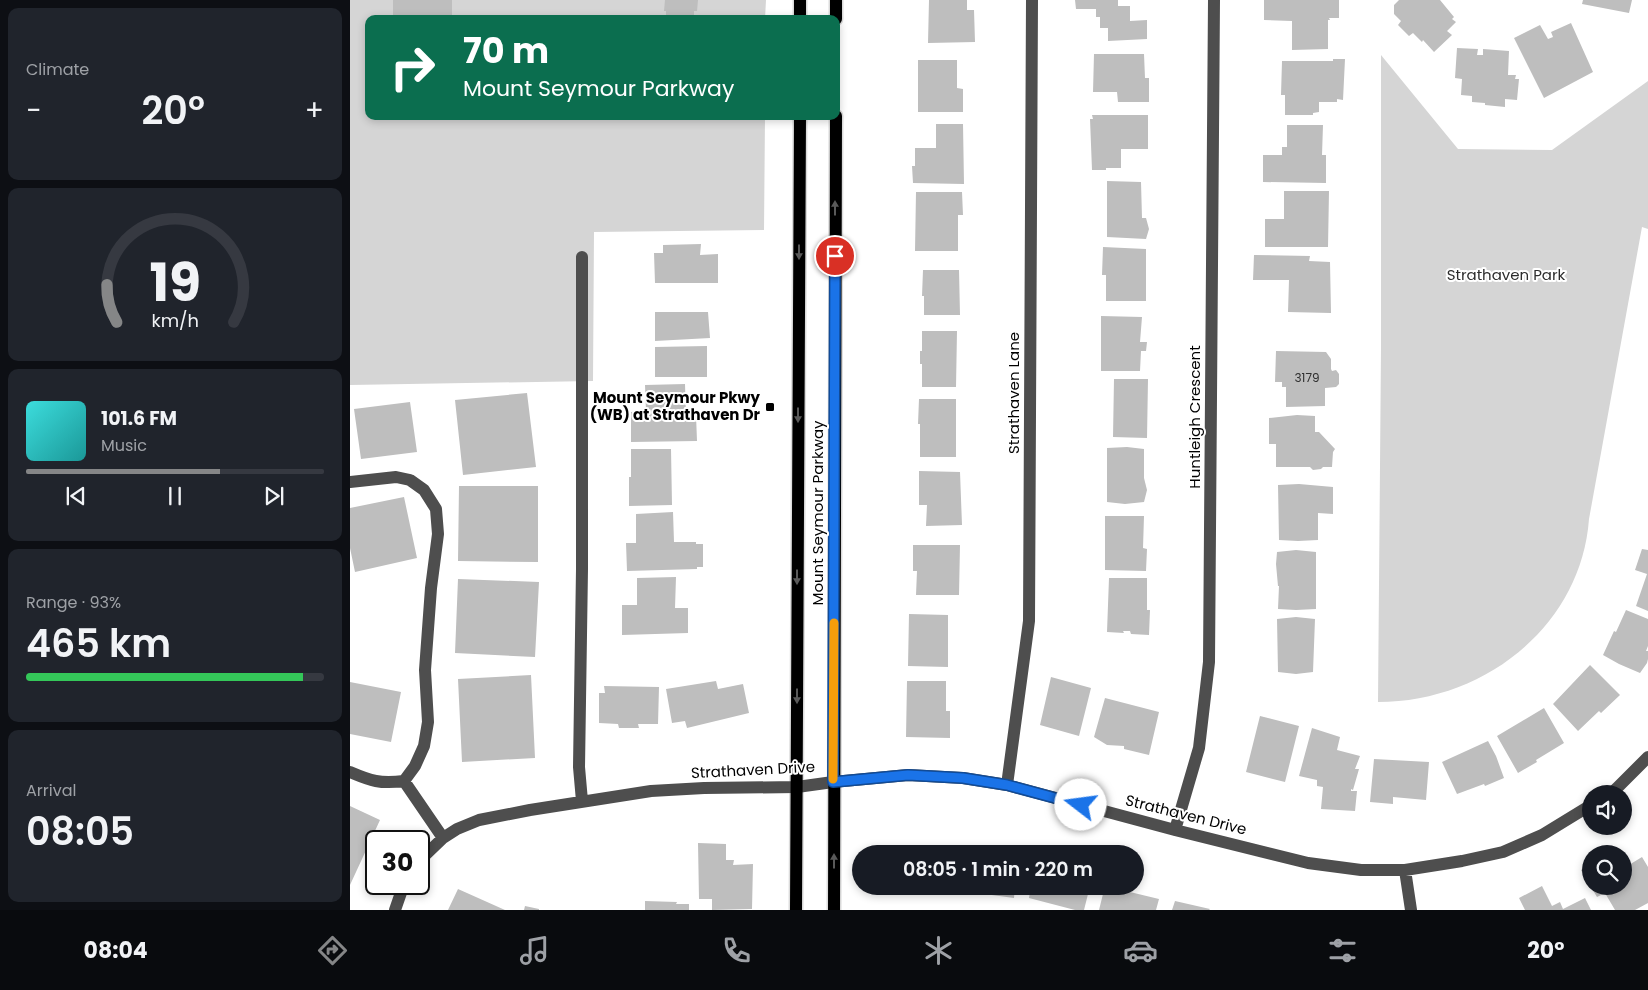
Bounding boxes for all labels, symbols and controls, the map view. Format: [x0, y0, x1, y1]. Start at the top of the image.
text: 70 m [463, 26, 549, 75]
icon: right [380, 35, 445, 100]
text: Climate [26, 58, 89, 81]
text: Mount Seymour Parkway [463, 73, 734, 104]
text: 20° [142, 84, 205, 137]
text: − [26, 91, 41, 130]
text: + [305, 91, 324, 130]
one-way arrow [831, 200, 839, 216]
pin [814, 235, 856, 277]
icon: arrive [821, 242, 849, 270]
one-way arrow [795, 245, 803, 261]
text: 19 [149, 246, 201, 319]
park label: Strathaven Park [1447, 264, 1566, 285]
text: km/h [151, 308, 199, 333]
street label: Strathaven Lane [1003, 332, 1024, 454]
street label: Huntleigh Crescent [1184, 345, 1205, 489]
house number: 3179 [1294, 369, 1320, 386]
place label: Mount Seymour Pkwy (WB) at Strathaven Dr [590, 387, 761, 425]
marker: Mount Seymour Pkwy (WB) at Strathaven Dr [764, 401, 776, 413]
text: 101.6 FM [101, 405, 177, 432]
one-way arrow [794, 407, 802, 423]
street label: Mount Seymour Parkway [807, 420, 828, 606]
text: Music [101, 434, 147, 457]
icon: previous [62, 482, 90, 510]
icon: pause [161, 482, 189, 510]
icon: next [260, 482, 288, 510]
one-way arrow [793, 570, 801, 586]
text: Range · 93% [26, 591, 121, 614]
text: 465 km [26, 617, 171, 670]
one-way arrow [793, 688, 801, 704]
street label: Strathaven Drive [690, 756, 816, 783]
position arrow [1054, 778, 1106, 830]
text: Arrival [26, 779, 76, 802]
map controls [1582, 785, 1632, 895]
button: sound [1582, 785, 1632, 835]
street label: Strathaven Drive [1123, 789, 1249, 840]
text: 08:05 [26, 805, 134, 858]
speed limit sign: 30 [365, 830, 430, 895]
button: search [1582, 845, 1632, 895]
one-way arrow [830, 853, 838, 869]
text: 08:05 · 1 min · 220 m [903, 856, 1093, 883]
icon: directions [315, 933, 350, 968]
icon: music [517, 933, 552, 968]
icon: phone [719, 933, 754, 968]
icon: climate [921, 933, 956, 968]
icon: car [1123, 933, 1158, 968]
icon: filters [1325, 933, 1360, 968]
text: 08:04 [84, 935, 148, 966]
text: 20° [1527, 935, 1564, 966]

